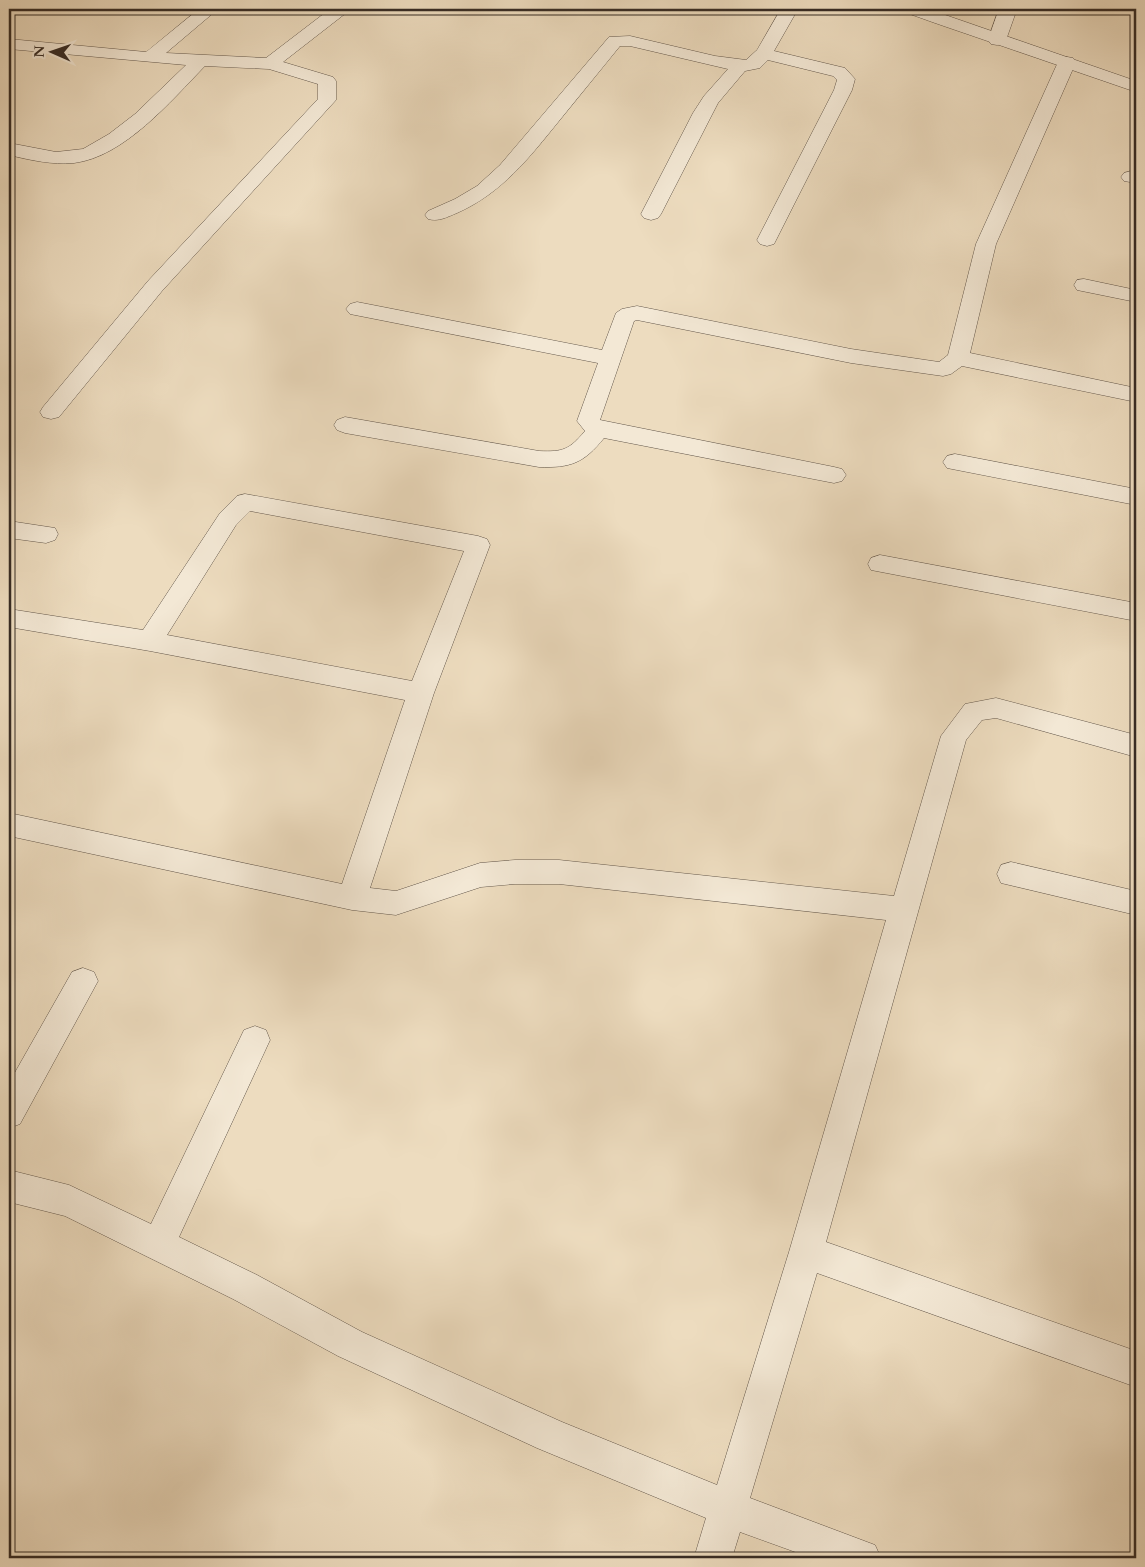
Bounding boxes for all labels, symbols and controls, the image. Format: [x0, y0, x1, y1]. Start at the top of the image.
north arrow [28, 28, 78, 78]
text: N [30, 45, 49, 58]

